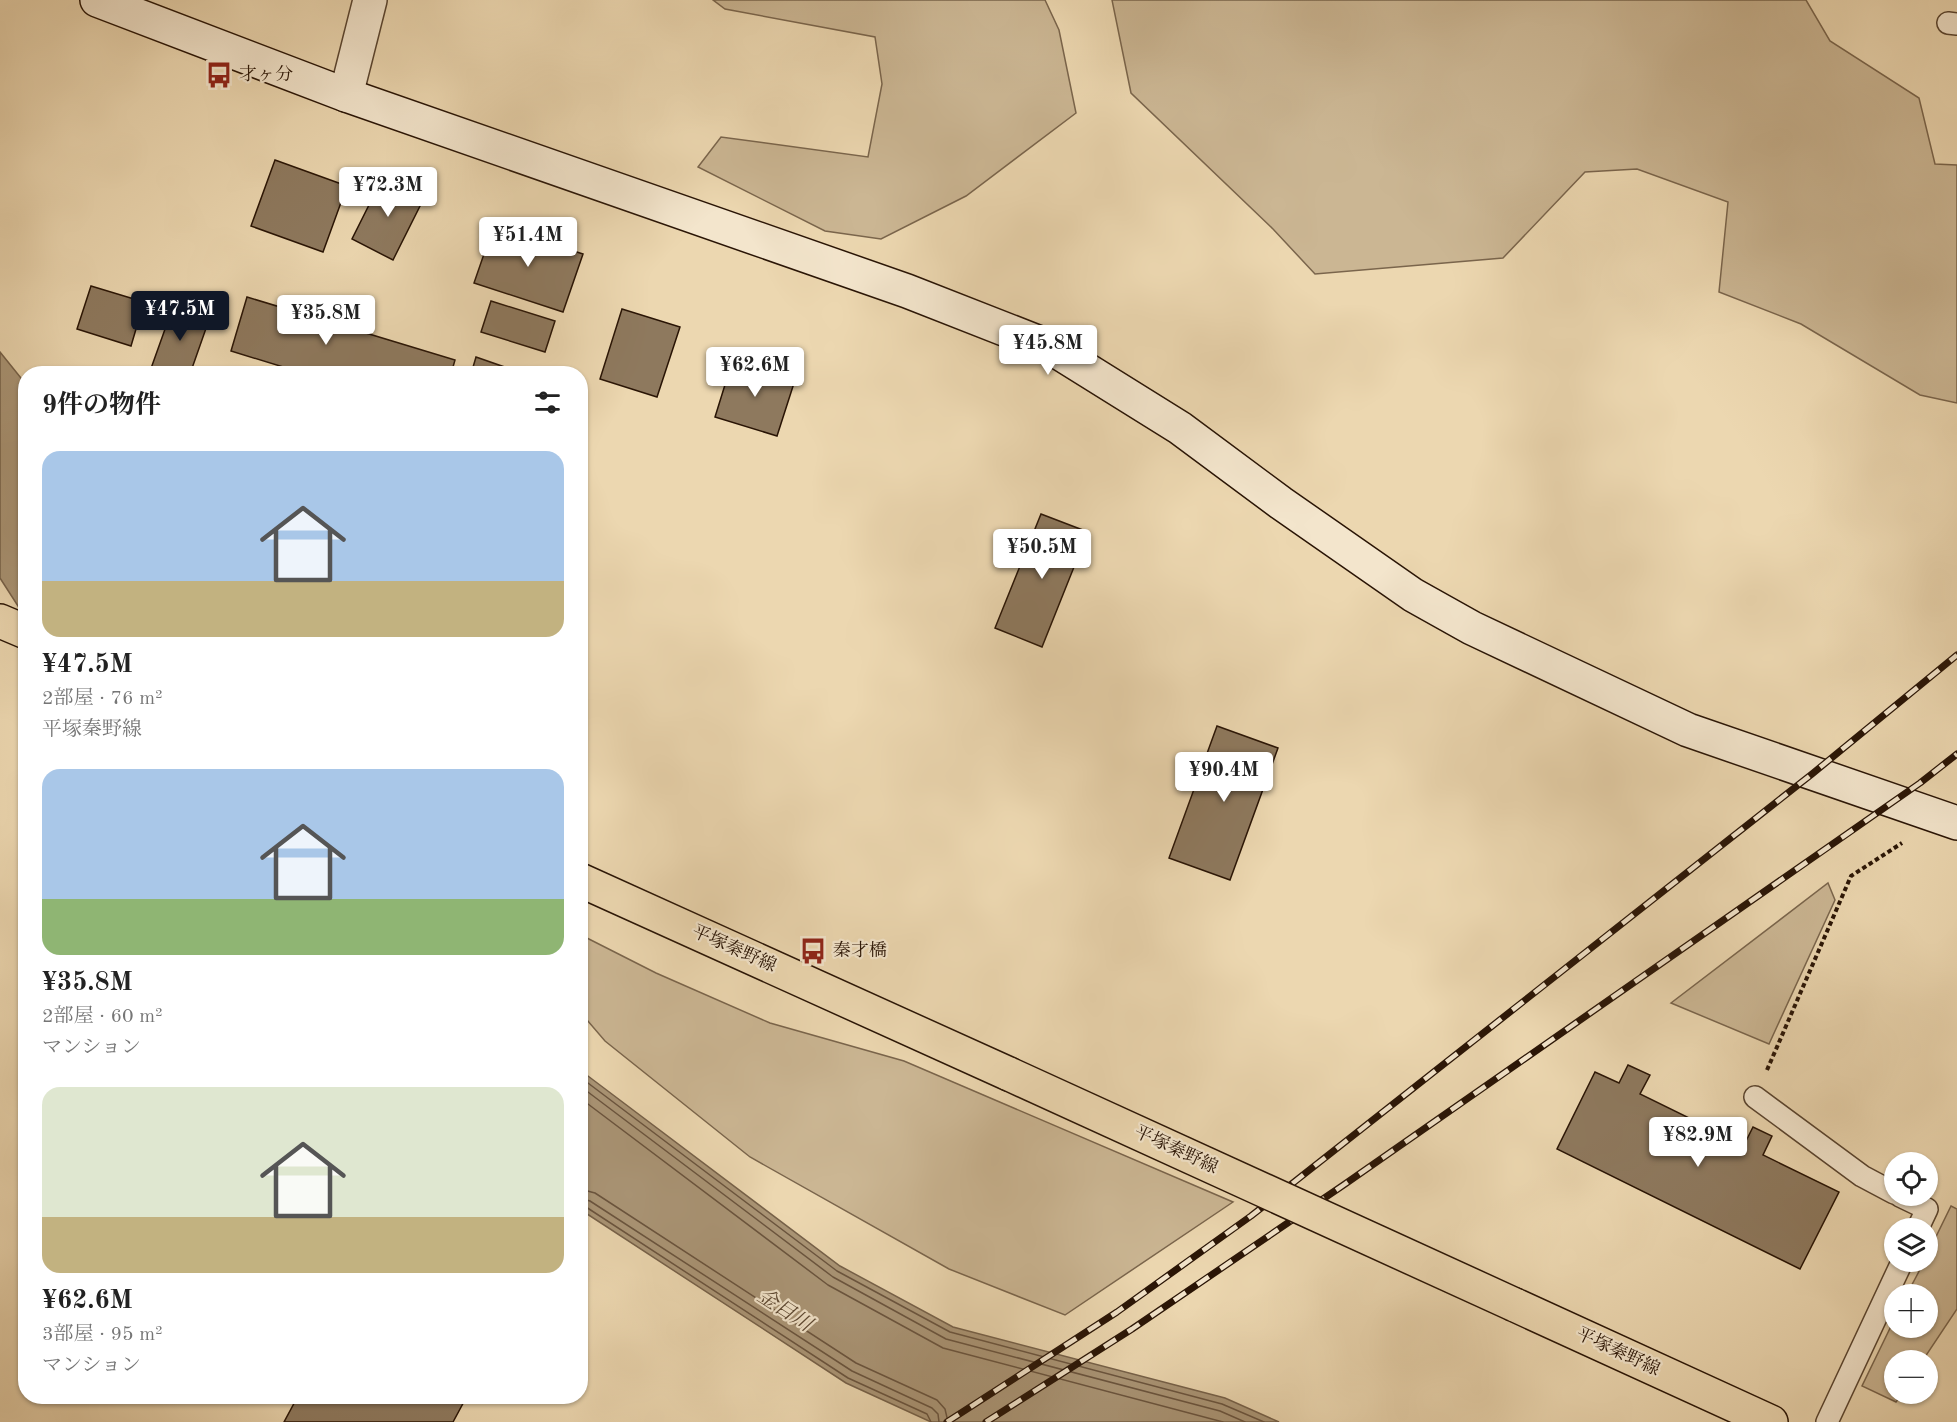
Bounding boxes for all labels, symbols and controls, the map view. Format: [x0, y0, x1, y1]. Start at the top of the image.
bus stop icon: 才ヶ分 [204, 60, 234, 90]
place label: 才ヶ分 [239, 64, 293, 84]
pin: ¥72.3M [339, 167, 437, 218]
text: ¥72.3M [353, 176, 423, 196]
pin: ¥51.4M [479, 217, 577, 268]
text: ¥51.4M [493, 226, 563, 246]
pin: ¥47.5M [131, 291, 229, 342]
pin: ¥35.8M [277, 295, 375, 346]
text: ¥47.5M [145, 300, 215, 320]
text: ¥35.8M [291, 304, 361, 324]
pin: ¥45.8M [999, 325, 1097, 376]
text: ¥45.8M [1013, 334, 1083, 354]
pin: ¥62.6M [706, 347, 804, 398]
text: ¥62.6M [720, 356, 790, 376]
icon: filters [531, 386, 564, 419]
text: 9件の物件 [42, 393, 161, 419]
icon: home [249, 490, 357, 598]
pin: ¥50.5M [993, 529, 1091, 580]
text: ¥50.5M [1007, 538, 1077, 558]
text: ¥47.5M [42, 652, 133, 678]
text: 2部屋 · 76 m² [42, 689, 163, 709]
text: 平塚秦野線 [42, 720, 142, 740]
pin: ¥90.4M [1175, 752, 1273, 803]
text: ¥90.4M [1189, 761, 1259, 781]
icon: home [249, 808, 357, 916]
street label: 平塚秦野線 [689, 921, 780, 976]
bus stop icon: 秦才橋 [798, 936, 828, 966]
place label: 秦才橋 [833, 940, 887, 960]
text: ¥35.8M [42, 970, 133, 996]
text: 2部屋 · 60 m² [42, 1007, 163, 1027]
text: マンション [42, 1038, 141, 1058]
pin: ¥82.9M [1649, 1117, 1747, 1168]
street label: 平塚秦野線 [1131, 1121, 1221, 1177]
icon: home [249, 1126, 357, 1234]
text: ¥82.9M [1663, 1126, 1733, 1146]
map controls [1884, 1152, 1938, 1404]
button: locate [1884, 1152, 1938, 1206]
button: layers [1884, 1218, 1938, 1272]
button: + [1884, 1284, 1938, 1338]
water label: 金目川 [753, 1285, 817, 1337]
text: ¥62.6M [42, 1288, 133, 1314]
street label: 平塚秦野線 [1573, 1323, 1663, 1379]
text: 3部屋 · 95 m² [42, 1325, 163, 1345]
button: − [1884, 1350, 1938, 1404]
text: マンション [42, 1356, 141, 1376]

